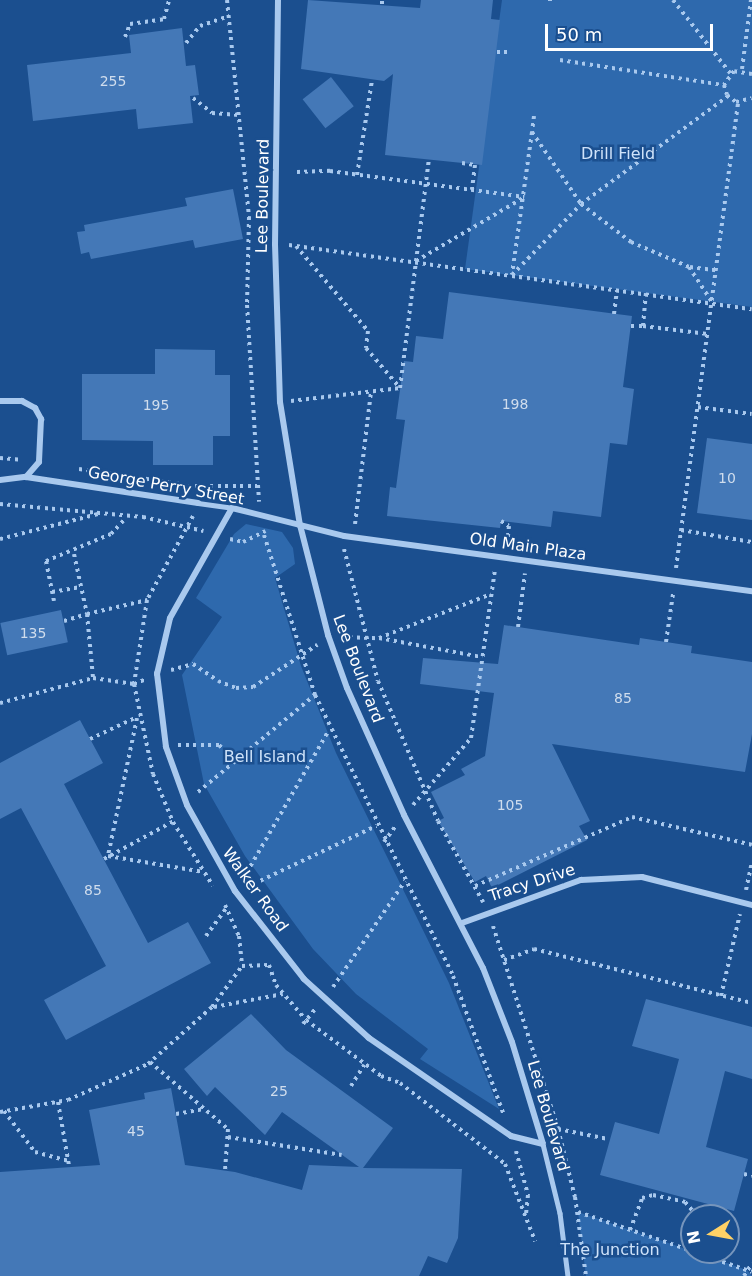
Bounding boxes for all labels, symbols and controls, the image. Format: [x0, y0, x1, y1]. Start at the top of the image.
scale bar [548, 12, 716, 50]
text: 50 m [556, 24, 602, 45]
house number: 255 [100, 73, 126, 89]
street label: Lee Boulevard [252, 139, 274, 253]
park label: Drill Field [581, 144, 655, 164]
house number: 198 [502, 396, 528, 412]
house number: 195 [143, 397, 169, 413]
street label: George Perry Street [86, 463, 246, 509]
house number: 10 [718, 470, 736, 486]
street label: Old Main Plaza [468, 529, 588, 565]
street label: Lee Boulevard [329, 612, 387, 726]
house number: 135 [20, 625, 46, 641]
house number: 85 [614, 690, 632, 706]
park label: Bell Island [224, 747, 306, 767]
house number: 105 [497, 797, 523, 813]
street label: Walker Road [218, 844, 292, 936]
street label: Tracy Drive [486, 860, 578, 906]
house number: 85 [84, 882, 102, 898]
street label: Lee Boulevard [523, 1058, 573, 1174]
house number: 25 [270, 1083, 288, 1099]
house number: 45 [127, 1123, 145, 1139]
north arrow [680, 1204, 740, 1264]
text: N [683, 1229, 704, 1246]
park label: The Junction [560, 1240, 660, 1260]

